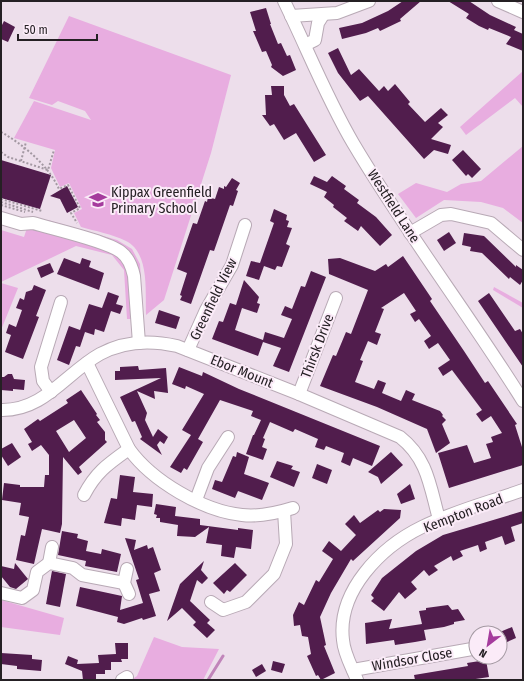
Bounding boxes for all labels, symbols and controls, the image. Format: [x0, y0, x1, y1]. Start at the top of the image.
scale bar [18, 16, 97, 42]
text: 50 m [24, 23, 48, 37]
street label: Westfield Lane [364, 167, 424, 246]
place label: Kippax Greenfield Primary School [111, 184, 212, 217]
school or university icon: Kippax Greenfield Primary School [88, 190, 108, 210]
street label: Greenfield View [186, 255, 241, 343]
street label: Thirsk Drive [297, 312, 338, 381]
street label: Ebor Mount [208, 351, 276, 392]
street label: Kempton Road [421, 491, 505, 536]
north arrow [468, 625, 508, 665]
street label: Windsor Close [371, 644, 454, 675]
text: N [477, 646, 489, 660]

